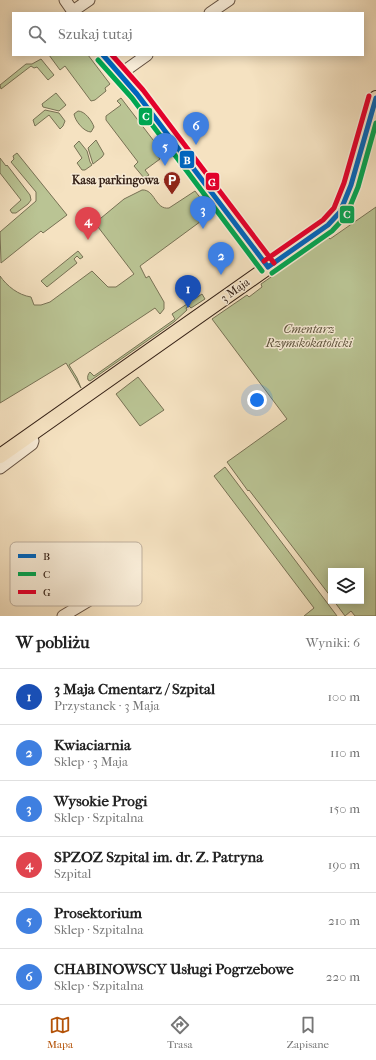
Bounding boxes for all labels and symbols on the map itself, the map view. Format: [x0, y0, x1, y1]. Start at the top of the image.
line badge: C [138, 107, 153, 126]
text: C [142, 110, 150, 123]
pin: 6 [183, 112, 209, 145]
pin: 5 [152, 133, 178, 166]
line badge: B [179, 150, 195, 169]
text: B [183, 154, 191, 167]
parking icon: Kasa parkingowa [162, 170, 182, 195]
line badge: G [205, 172, 220, 191]
place label: Kasa parkingowa [72, 173, 159, 188]
text: G [208, 176, 216, 189]
pin: 3 [190, 196, 216, 229]
line badge: C [339, 205, 355, 224]
pin: 4 [75, 207, 101, 240]
text: C [343, 208, 351, 221]
pin: 2 [208, 242, 234, 275]
pin: 1 [175, 275, 201, 308]
street label: 3 Maja [218, 275, 253, 305]
park label: Cmentarz Rzymskokatolicki [265, 322, 354, 350]
your location [247, 390, 267, 410]
legend [10, 542, 142, 606]
text: B [43, 550, 50, 563]
text: C [43, 568, 50, 581]
text: G [43, 586, 51, 599]

